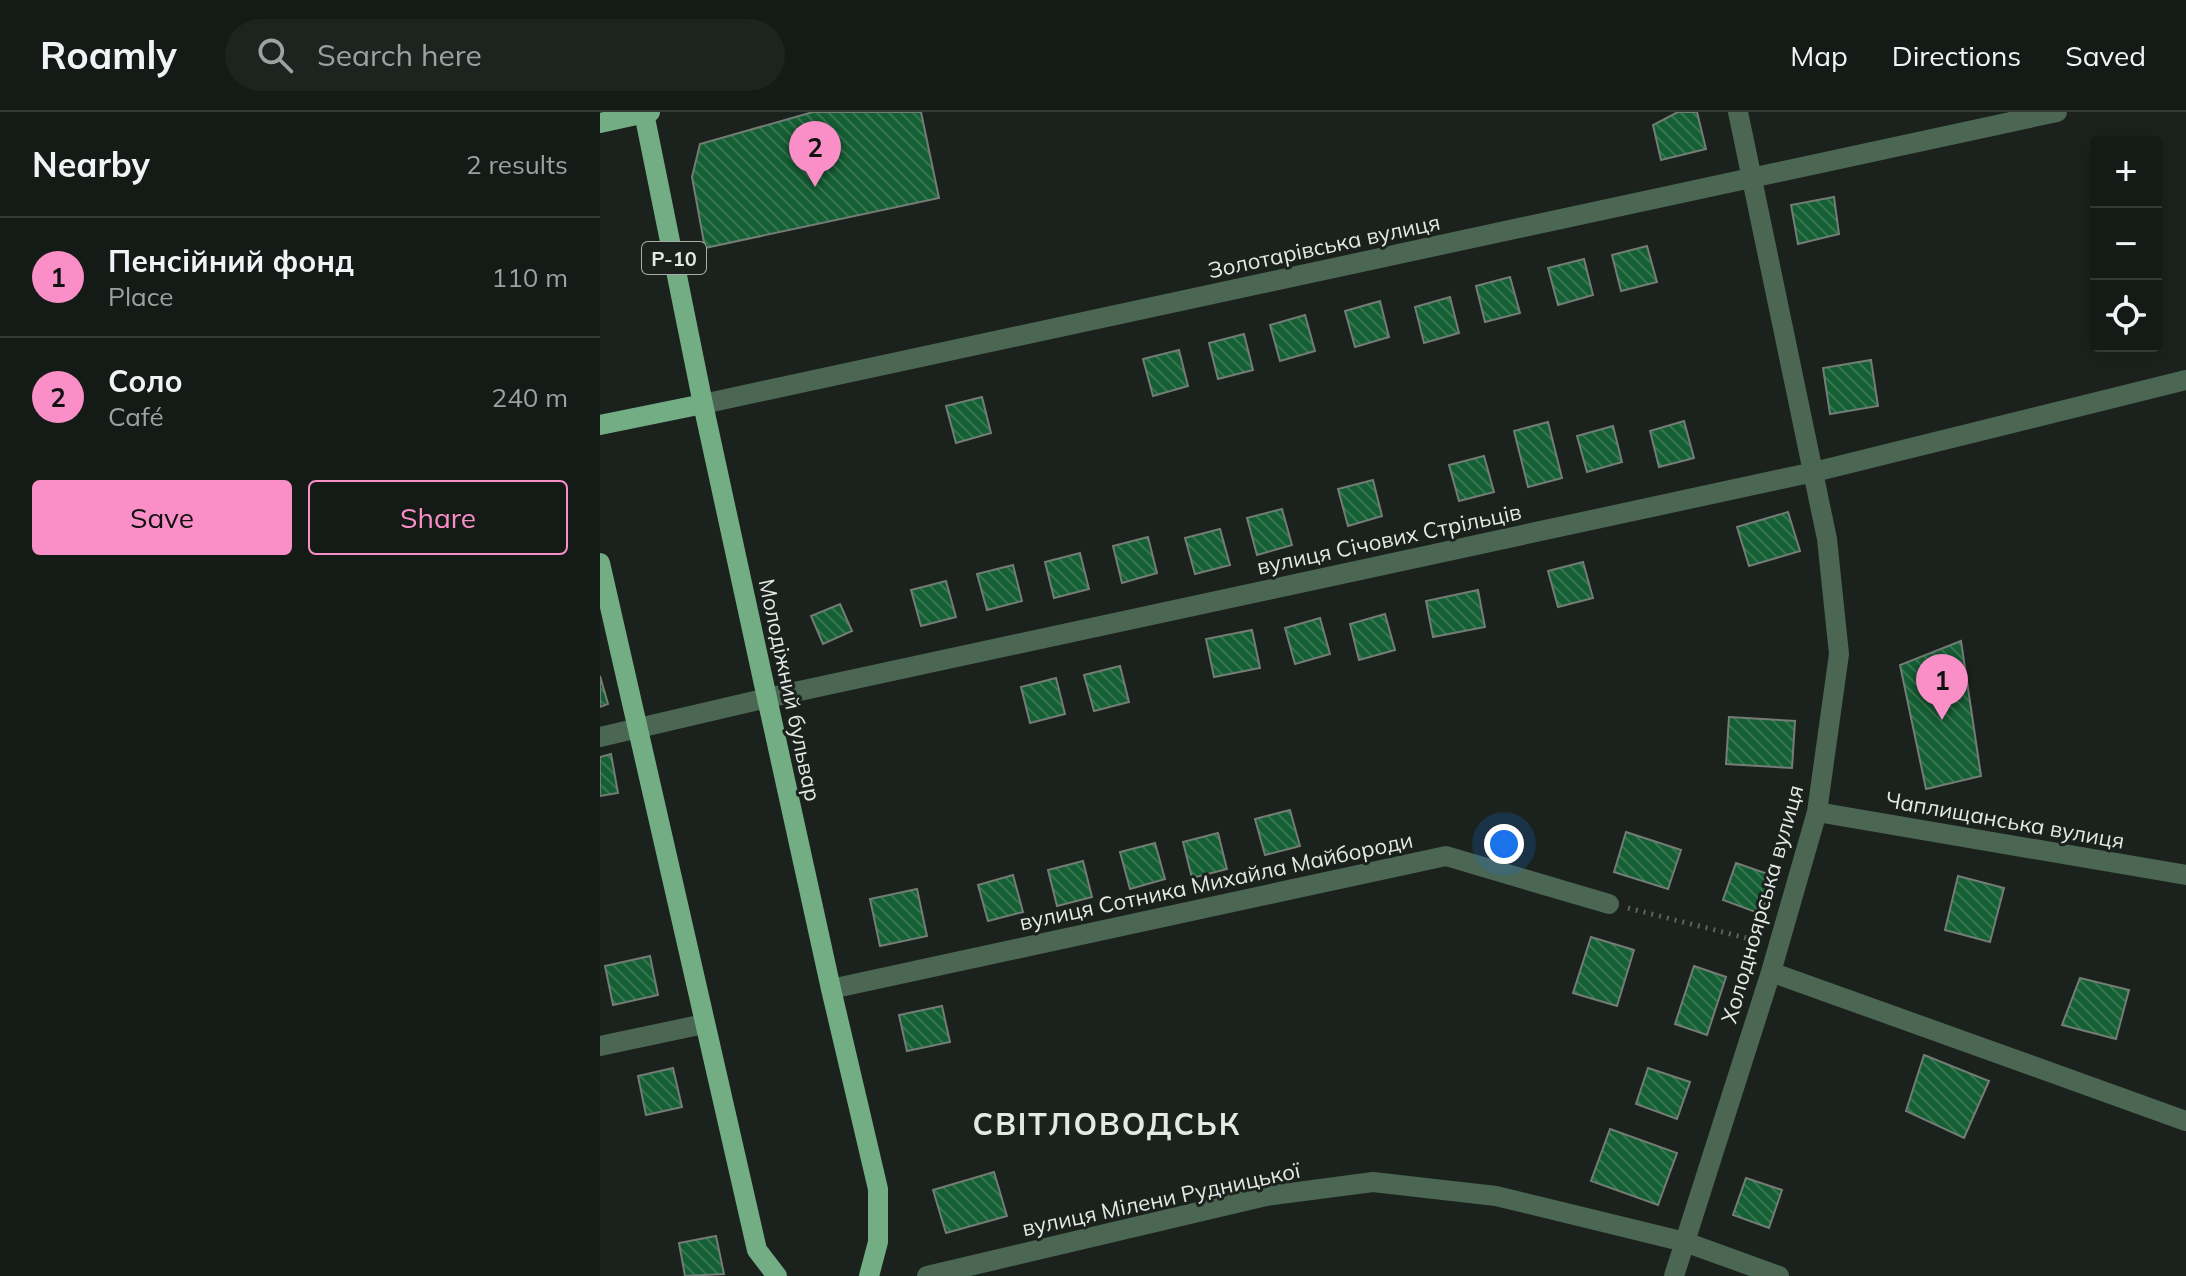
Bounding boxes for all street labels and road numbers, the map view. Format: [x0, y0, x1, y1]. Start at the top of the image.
street label: Золотарівська вулиця [1205, 208, 1443, 284]
road number: Р-10 [642, 242, 706, 274]
street label: вулиця Січових Стрільців [1254, 497, 1524, 581]
street label: Молодіжний бульвар [753, 576, 827, 804]
street label: Холодноярська вулиця [1715, 782, 1809, 1026]
street label: Чаплищанська вулиця [1883, 785, 2127, 855]
street label: вулиця Сотника Михайла Майбороди [1017, 826, 1415, 936]
street label: вулиця Мілени Рудницької [1019, 1156, 1303, 1242]

